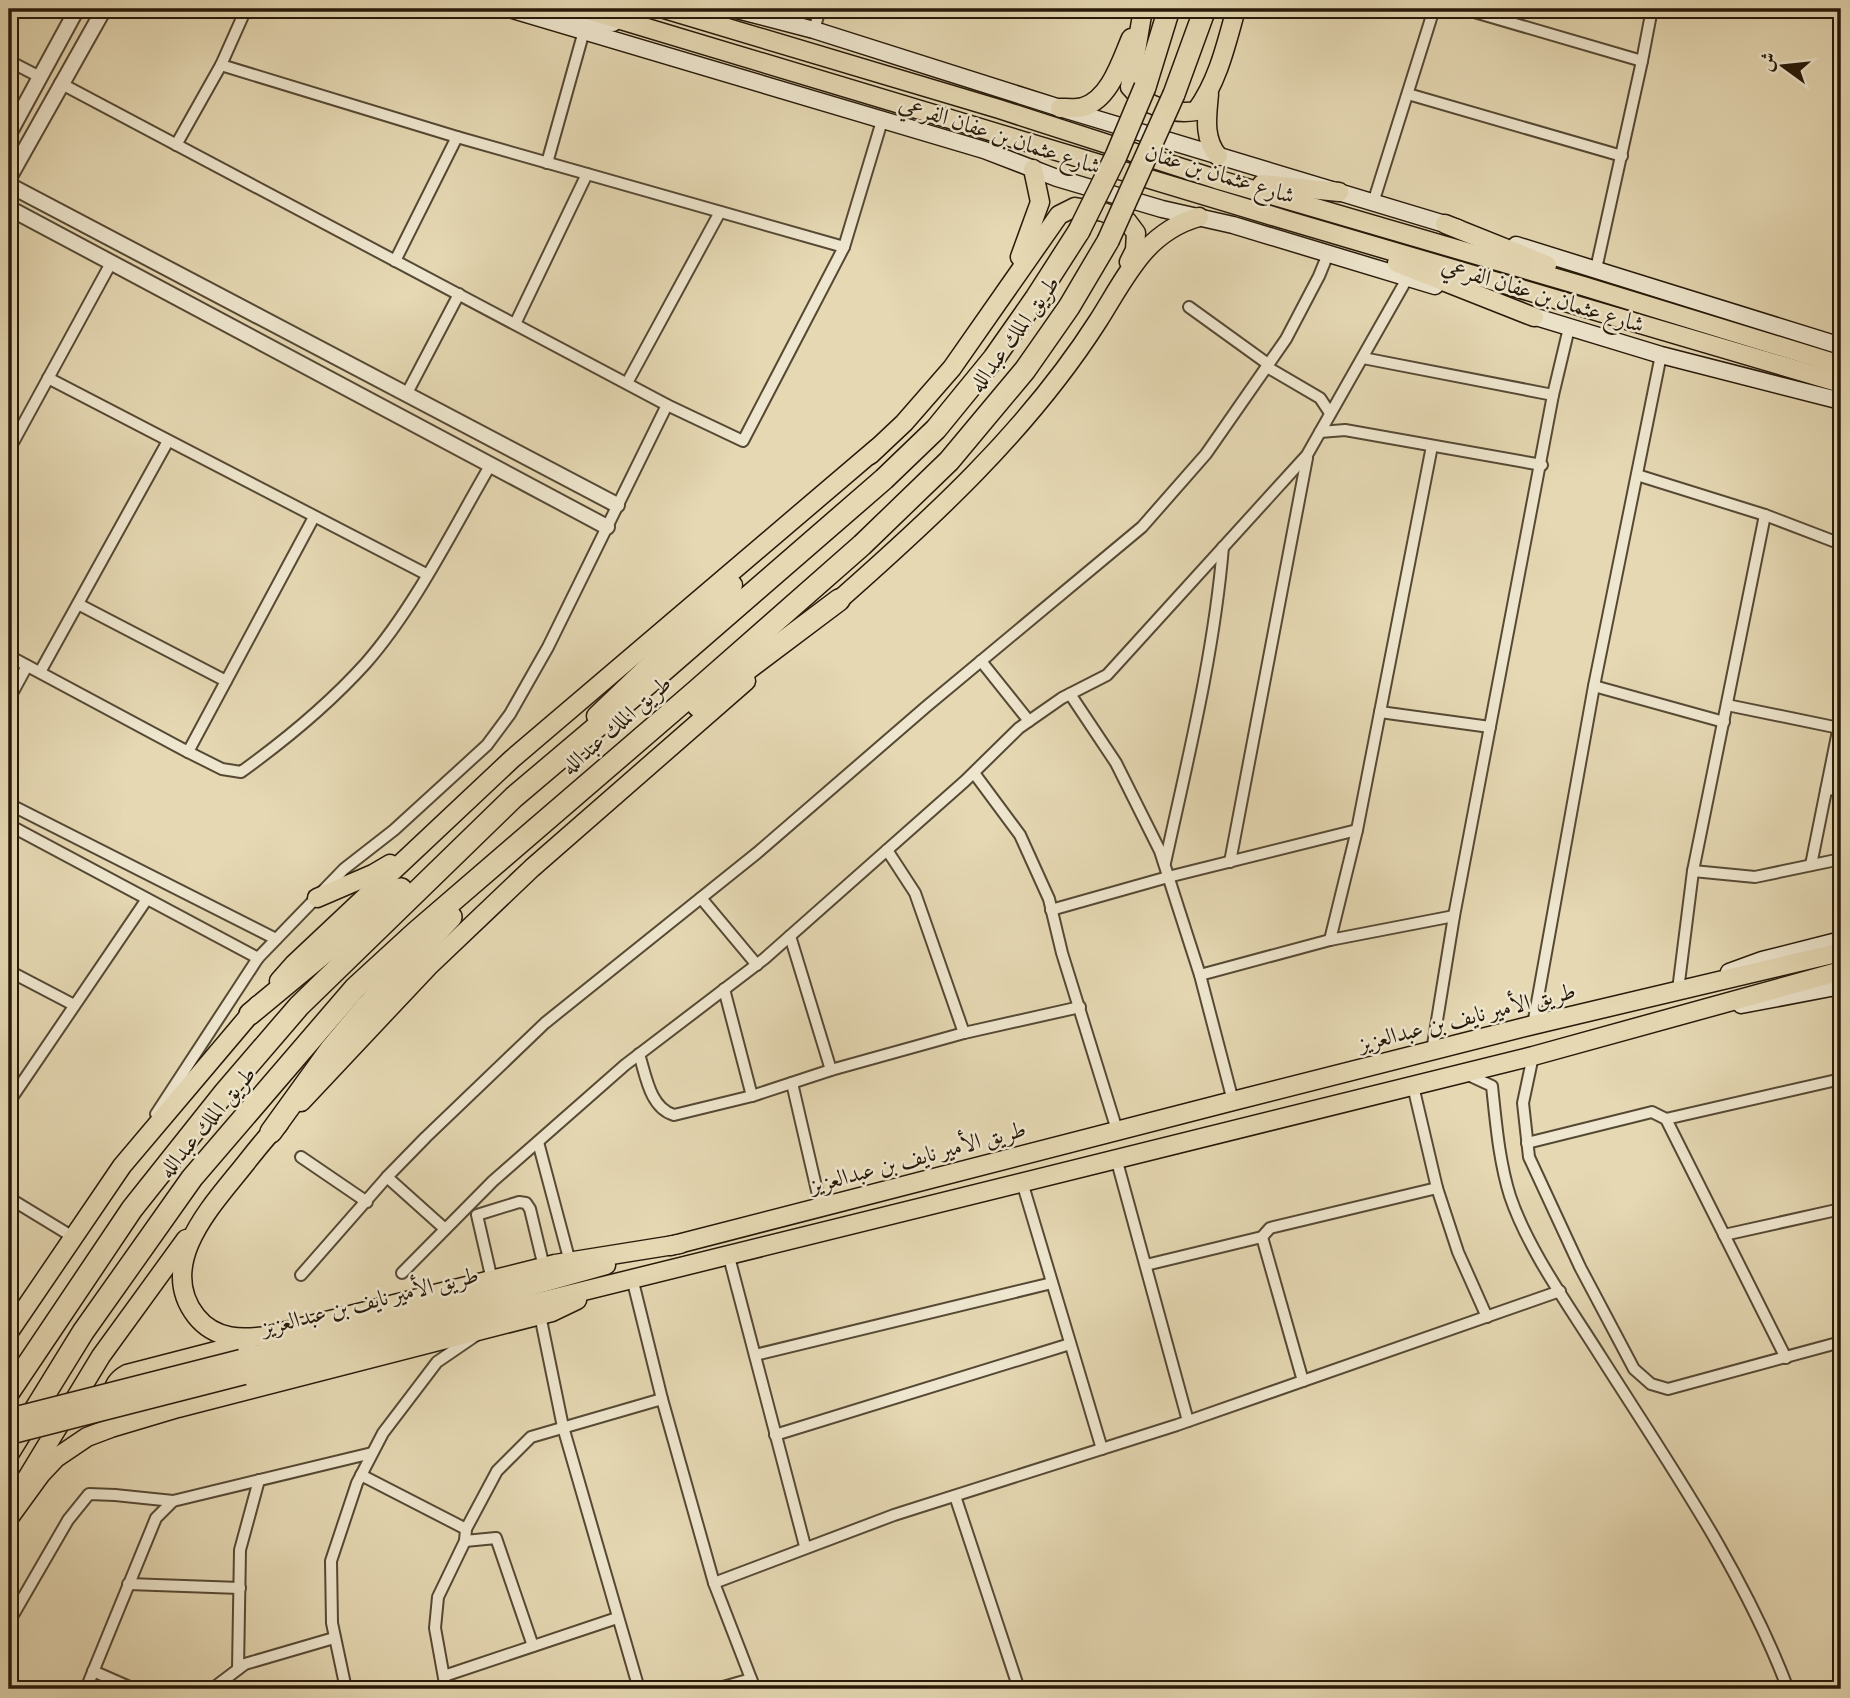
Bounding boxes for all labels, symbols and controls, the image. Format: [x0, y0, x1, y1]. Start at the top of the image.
north arrow [1748, 32, 1818, 102]
text: ش [1754, 50, 1782, 74]
street label: شارع عثمان بن عفان الفرعي [894, 89, 1105, 186]
street label: شارع عثمان بن عفان [1140, 137, 1299, 215]
street label: شارع عثمان بن عفان الفرعي [1437, 250, 1648, 344]
street label: طريق الملك عبدالله [962, 270, 1066, 398]
street label: طريق الملك عبدالله [555, 669, 677, 781]
street label: طريق الأمير نايف بن عبدالعزيز [1353, 974, 1579, 1058]
street label: طريق الملك عبدالله [152, 1060, 262, 1184]
street label: طريق الأمير نايف بن عبدالعزيز [804, 1112, 1029, 1200]
street label: طريق الأمير نايف بن عبدالعزيز [256, 1258, 482, 1342]

